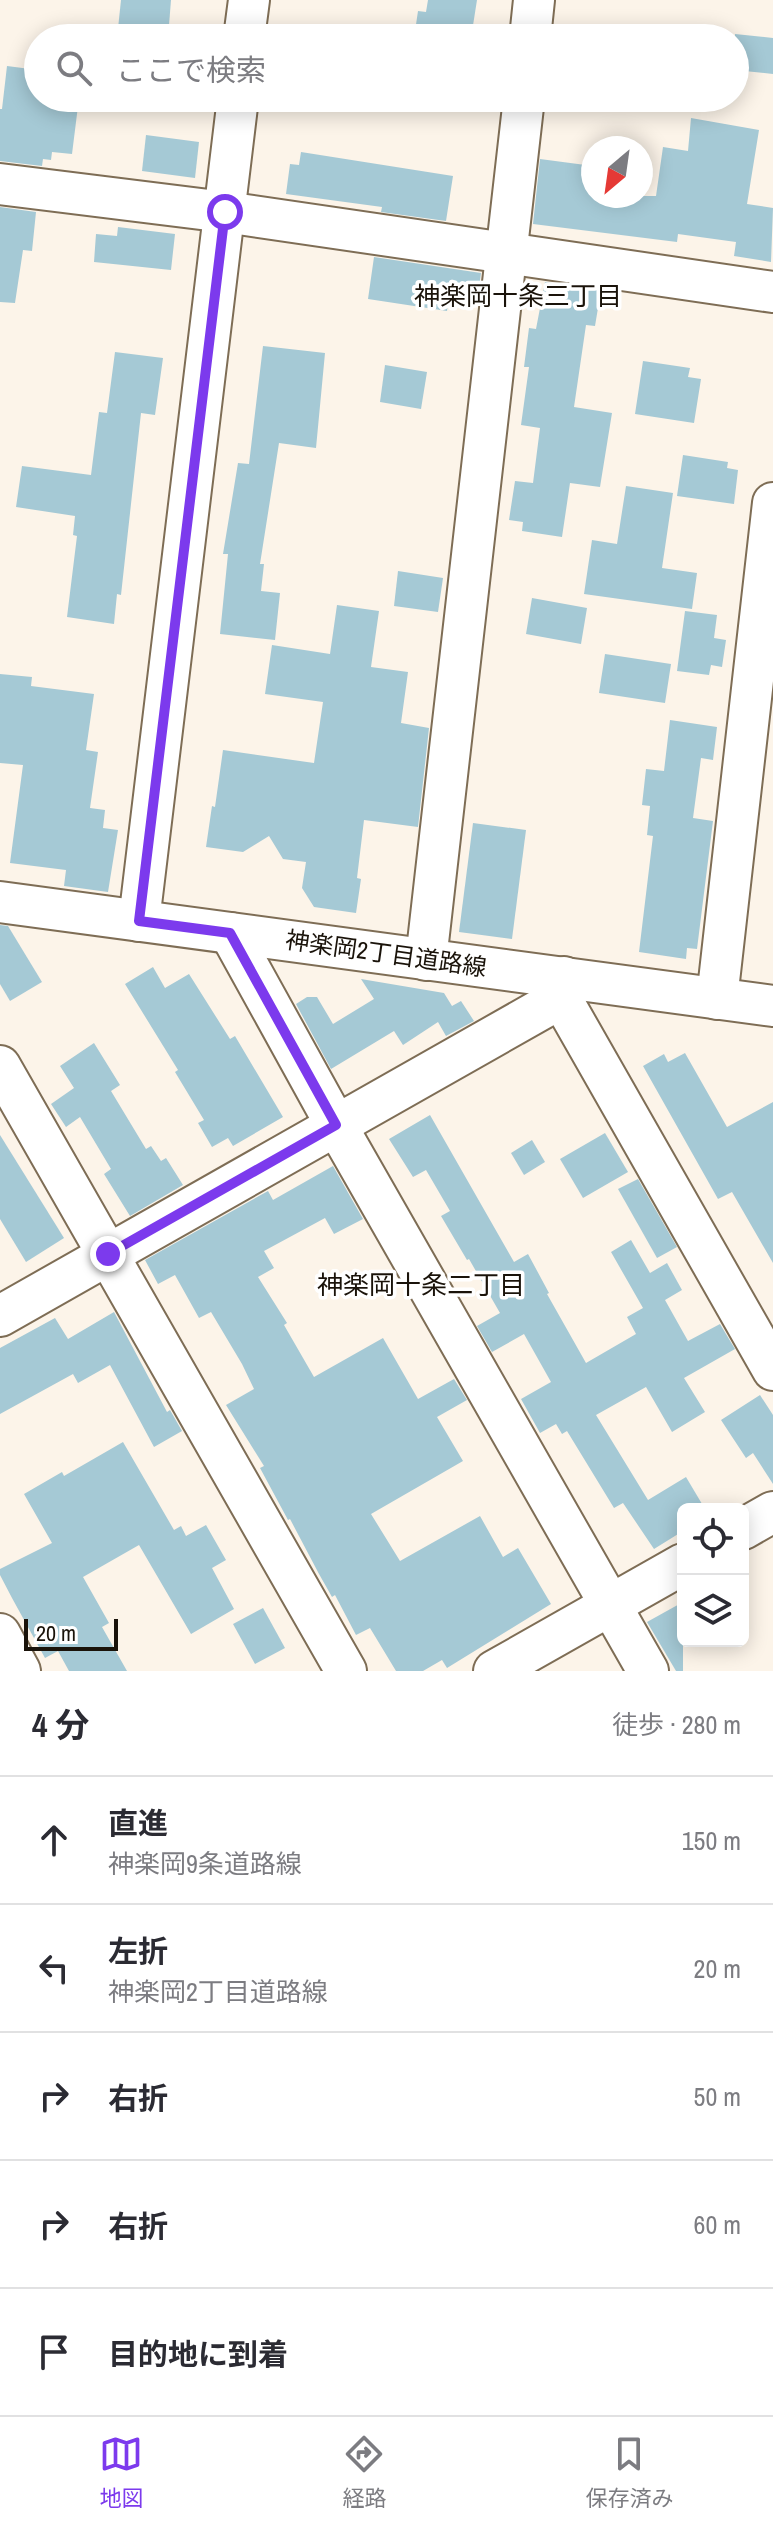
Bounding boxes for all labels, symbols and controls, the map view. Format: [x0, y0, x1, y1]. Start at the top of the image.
search box [24, 24, 749, 112]
icon: search [52, 46, 96, 90]
text: ここで検索 [116, 50, 266, 90]
north arrow [581, 136, 653, 208]
route start [207, 194, 243, 230]
district label: 神楽岡十条三丁目 [414, 278, 622, 313]
street label: 神楽岡2丁目道路線 [283, 923, 489, 983]
route end [90, 1236, 126, 1272]
district label: 神楽岡十条二丁目 [317, 1267, 525, 1302]
map controls [677, 1503, 749, 1647]
button: locate [677, 1503, 749, 1575]
button: layers [677, 1575, 749, 1647]
scale bar [24, 1615, 118, 1651]
text: 20 m [36, 1618, 76, 1648]
text: 4 分 [32, 1702, 89, 1748]
text: 徒歩 · 280 m [612, 1707, 741, 1742]
text: 直進 [108, 1803, 168, 1843]
icon: ahead [32, 1818, 76, 1862]
text: 150 m [682, 1823, 741, 1858]
text: 神楽岡9条道路線 [108, 1846, 302, 1881]
text: 左折 [108, 1931, 168, 1971]
icon: left [32, 1946, 76, 1990]
text: 20 m [694, 1951, 741, 1986]
text: 神楽岡2丁目道路線 [108, 1974, 328, 2009]
icon: right [32, 2074, 76, 2118]
text: 右折 [108, 2078, 168, 2118]
text: 50 m [694, 2079, 741, 2114]
icon: right [32, 2202, 76, 2246]
text: 右折 [108, 2206, 168, 2246]
text: 60 m [694, 2207, 741, 2242]
icon: arrive [32, 2330, 76, 2374]
text: 目的地に到着 [108, 2334, 288, 2374]
tab: 地図 [99, 2432, 144, 2513]
tab: 経路 [342, 2432, 387, 2513]
tab: 保存済み [585, 2432, 674, 2513]

